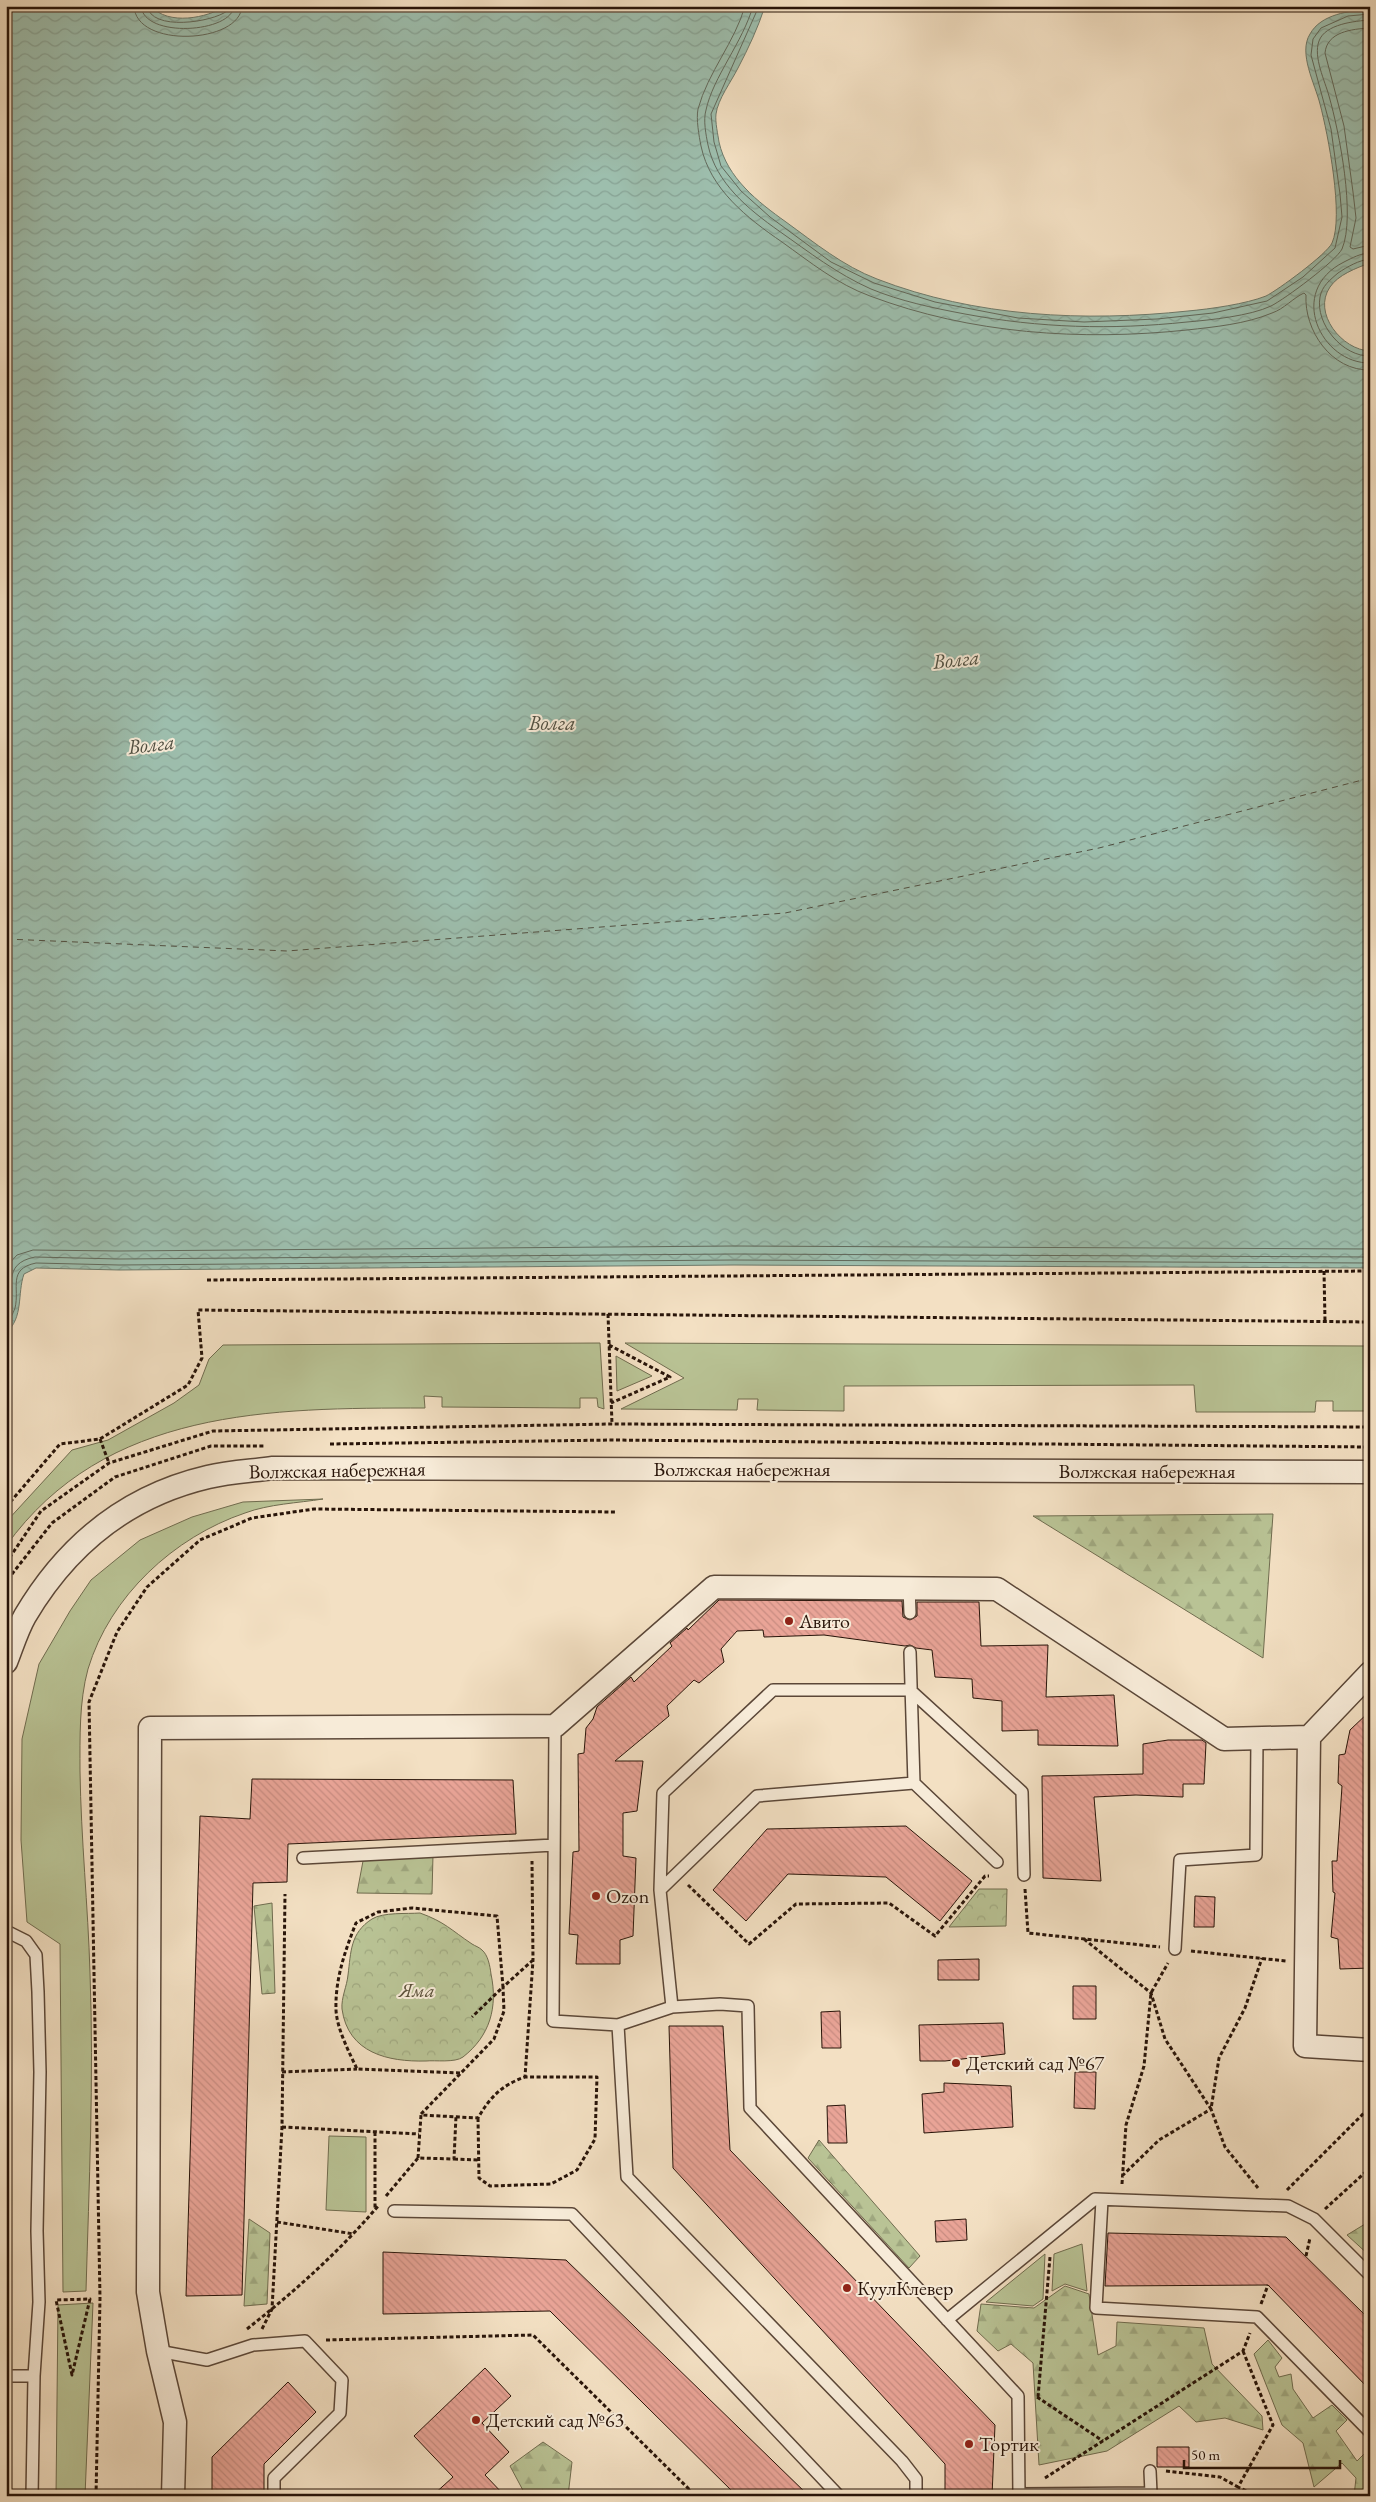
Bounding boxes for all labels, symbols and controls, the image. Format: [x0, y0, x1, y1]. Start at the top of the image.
water label: Волга [930, 643, 981, 675]
water label: Волга [528, 709, 575, 736]
water label: Волга [125, 728, 176, 760]
street label: Волжская набережная [248, 1455, 426, 1485]
street label: Волжская набережная [654, 1456, 831, 1482]
street label: Волжская набережная [1059, 1458, 1236, 1484]
place label: Авито [798, 1608, 850, 1634]
marker: Авито [783, 1615, 795, 1627]
place label: Ozon [606, 1883, 650, 1909]
marker: Ozon [590, 1890, 602, 1902]
park label: Яма [397, 1977, 435, 2003]
place label: Детский сад №67 [966, 2050, 1104, 2076]
marker: Детский сад №67 [950, 2057, 962, 2069]
place label: КуулКлевер [857, 2275, 953, 2301]
marker: КуулКлевер [841, 2282, 853, 2294]
place label: Детский сад №63 [486, 2407, 624, 2433]
marker: Детский сад №63 [470, 2414, 482, 2426]
place label: Тортик [979, 2431, 1039, 2457]
scale bar [1184, 2437, 1340, 2469]
marker: Тортик [963, 2438, 975, 2450]
text: 50 m [1191, 2445, 1220, 2464]

